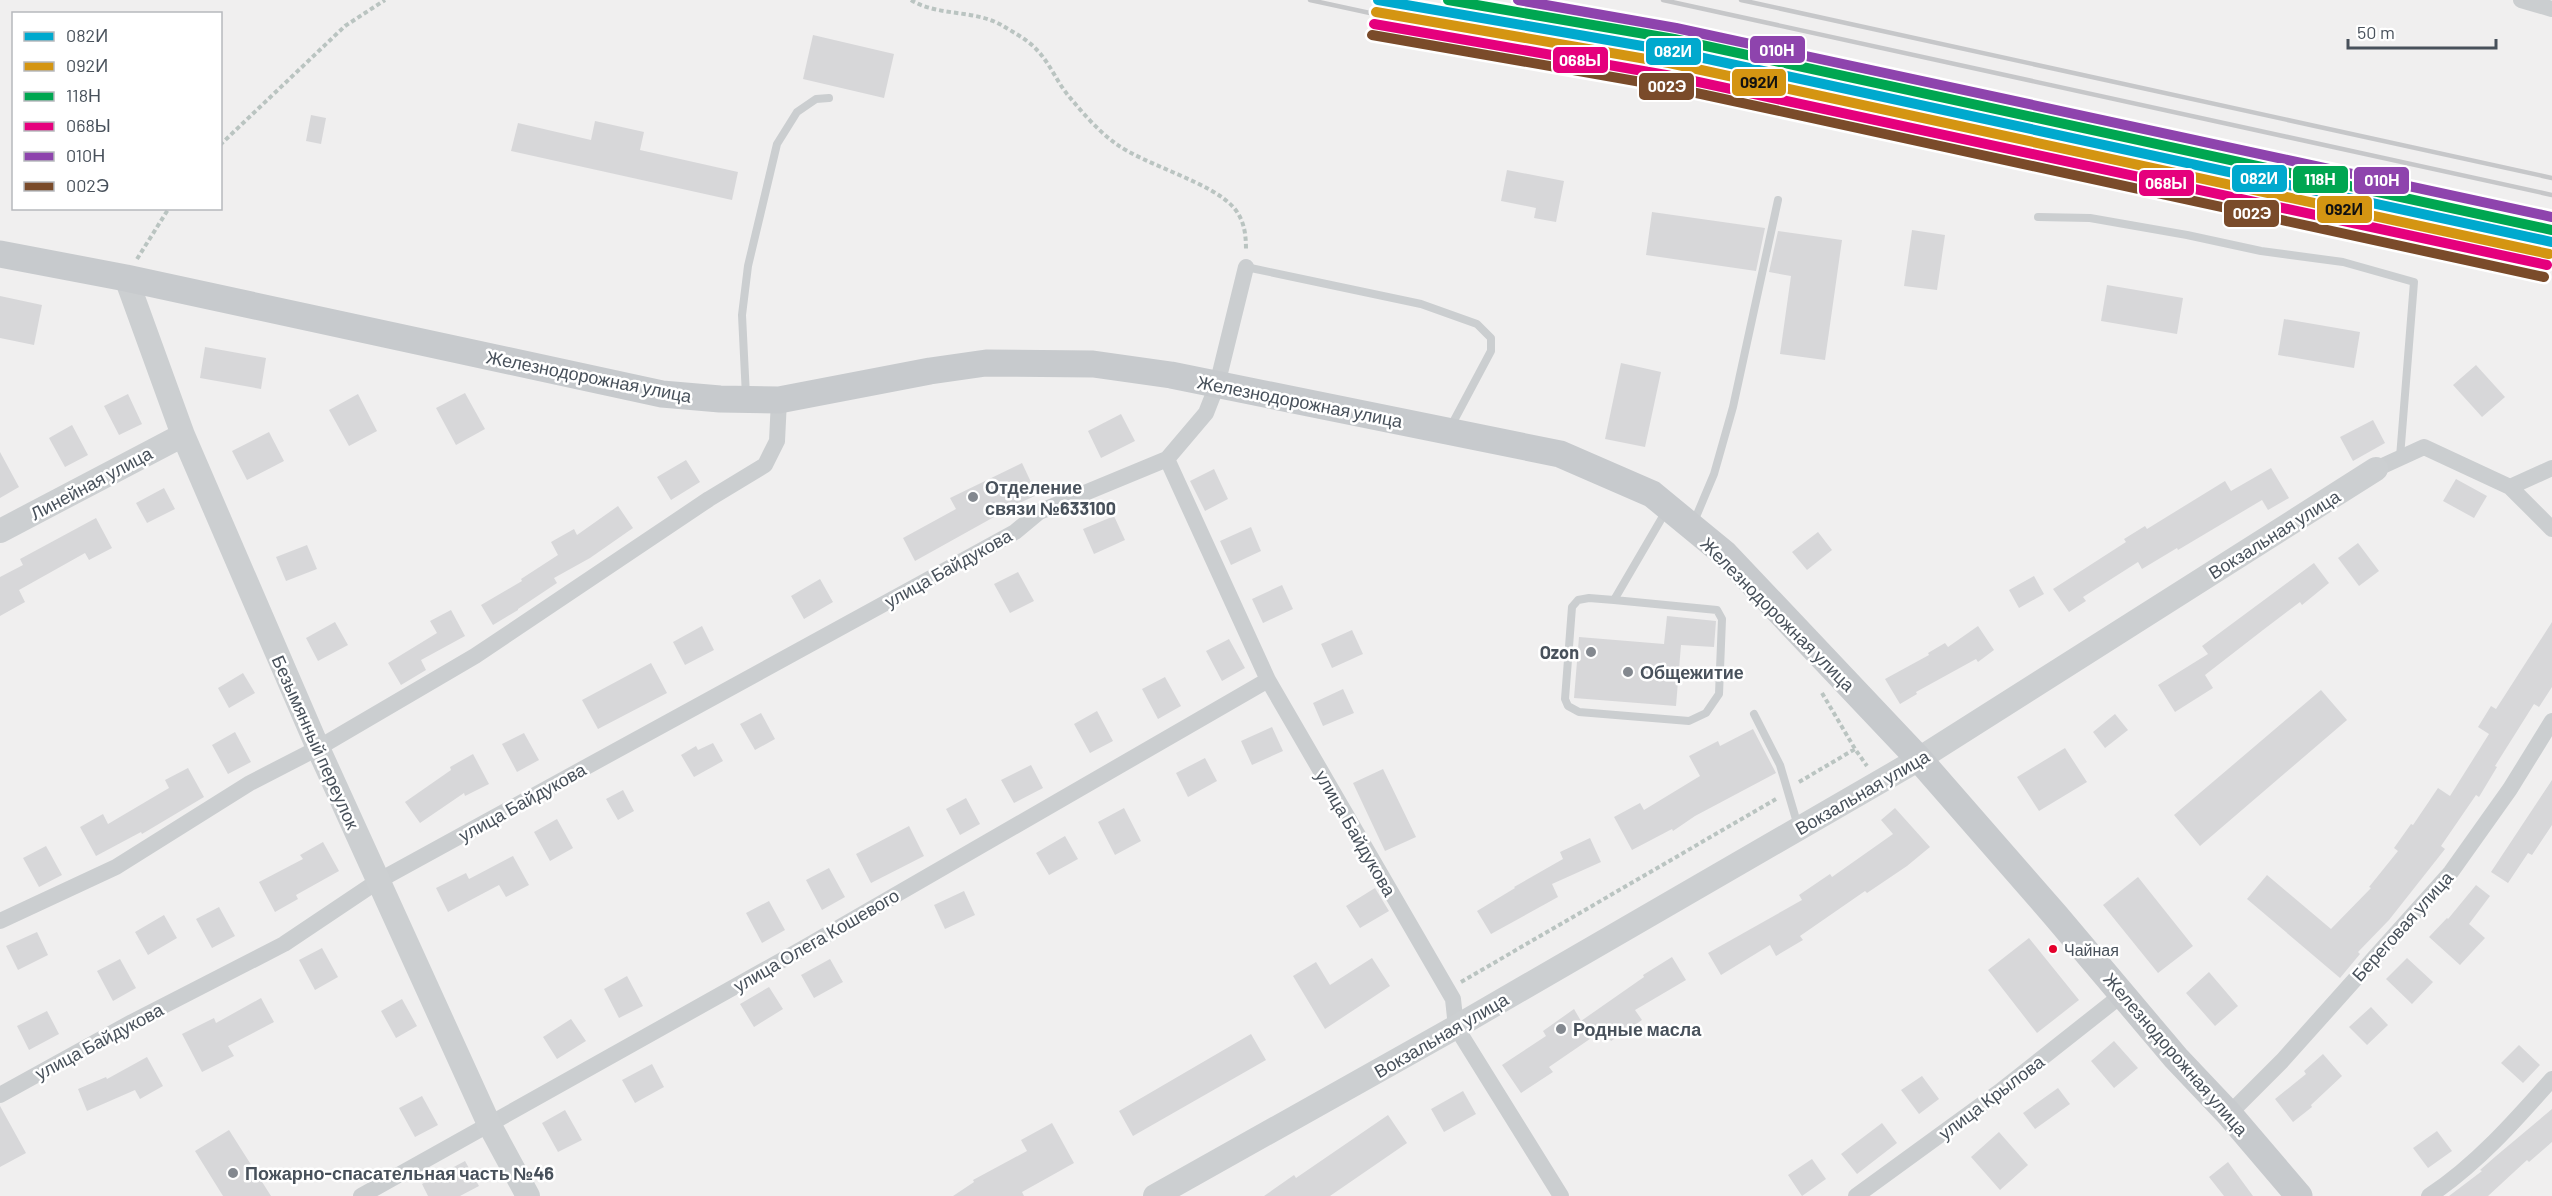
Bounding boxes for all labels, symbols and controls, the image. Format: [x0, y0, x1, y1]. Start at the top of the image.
legend [12, 12, 222, 210]
scale bar [2348, 12, 2496, 50]
text: 50 m [2357, 21, 2395, 43]
text: 082И [66, 24, 108, 46]
line badge: 010Н [1749, 35, 1806, 64]
line badge: 082И [1645, 37, 1702, 66]
text: 010Н [1759, 40, 1795, 59]
text: 082И [1654, 41, 1692, 60]
line badge: 068Ы [1552, 46, 1609, 74]
text: 068Ы [1559, 50, 1601, 69]
text: 092И [66, 54, 108, 76]
line badge: 092И [1731, 68, 1787, 97]
line badge: 002Э [1638, 72, 1695, 101]
text: 092И [1740, 72, 1778, 91]
text: 002Э [1648, 76, 1686, 95]
text: 118Н [66, 84, 101, 106]
text: 068Ы [66, 114, 111, 136]
text: 010Н [66, 144, 105, 166]
line badge: 082И [2231, 164, 2288, 193]
line badge: 118Н [2292, 165, 2349, 194]
line badge: 010Н [2353, 166, 2410, 195]
text: 082И [2240, 168, 2278, 187]
line badge: 068Ы [2138, 169, 2195, 197]
text: 118Н [2304, 169, 2336, 188]
text: 010Н [2364, 170, 2400, 189]
text: 068Ы [2145, 173, 2187, 192]
text: 002Э [66, 174, 109, 196]
line badge: 092И [2316, 195, 2373, 224]
line badge: 002Э [2223, 199, 2280, 228]
text: 092И [2325, 199, 2363, 218]
text: 002Э [2233, 203, 2271, 222]
street label: Железнодорожная улица [484, 345, 695, 407]
street label: Железнодорожная улица [1195, 370, 1406, 432]
street label: Линейная улица [26, 441, 156, 524]
place label: Отделение связи №633100 [985, 476, 1116, 519]
street label: Вокзальная улица [2204, 484, 2345, 583]
marker: Отделение связи №633100 [966, 490, 980, 504]
street label: улица Байдукова [881, 524, 1016, 612]
street label: Железнодорожная улица [1696, 532, 1860, 696]
place label: Ozon [1540, 641, 1579, 663]
marker: Ozon [1584, 645, 1598, 659]
street label: Безымянный переулок [268, 652, 364, 832]
place label: Общежитие [1640, 661, 1744, 683]
marker: Общежитие [1621, 665, 1635, 679]
street label: Вокзальная улица [1791, 744, 1934, 839]
street label: улица Байдукова [455, 758, 590, 846]
street label: улица Байдукова [1311, 766, 1401, 901]
street label: Береговая улица [2347, 866, 2458, 985]
street label: улица Олега Кошевого [729, 884, 903, 996]
place label: Чайная [2064, 940, 2119, 959]
marker: Чайная [2047, 943, 2059, 955]
street label: Железнодорожная улица [2099, 968, 2253, 1141]
street label: Вокзальная улица [1370, 987, 1513, 1082]
street label: улица Байдукова [31, 998, 168, 1084]
place label: Родные масла [1573, 1018, 1702, 1040]
marker: Родные масла [1554, 1022, 1568, 1036]
street label: улица Крылова [1934, 1050, 2049, 1144]
place label: Пожарно-спасательная часть №46 [245, 1162, 554, 1184]
marker: Пожарно-спасательная часть №46 [226, 1166, 240, 1180]

